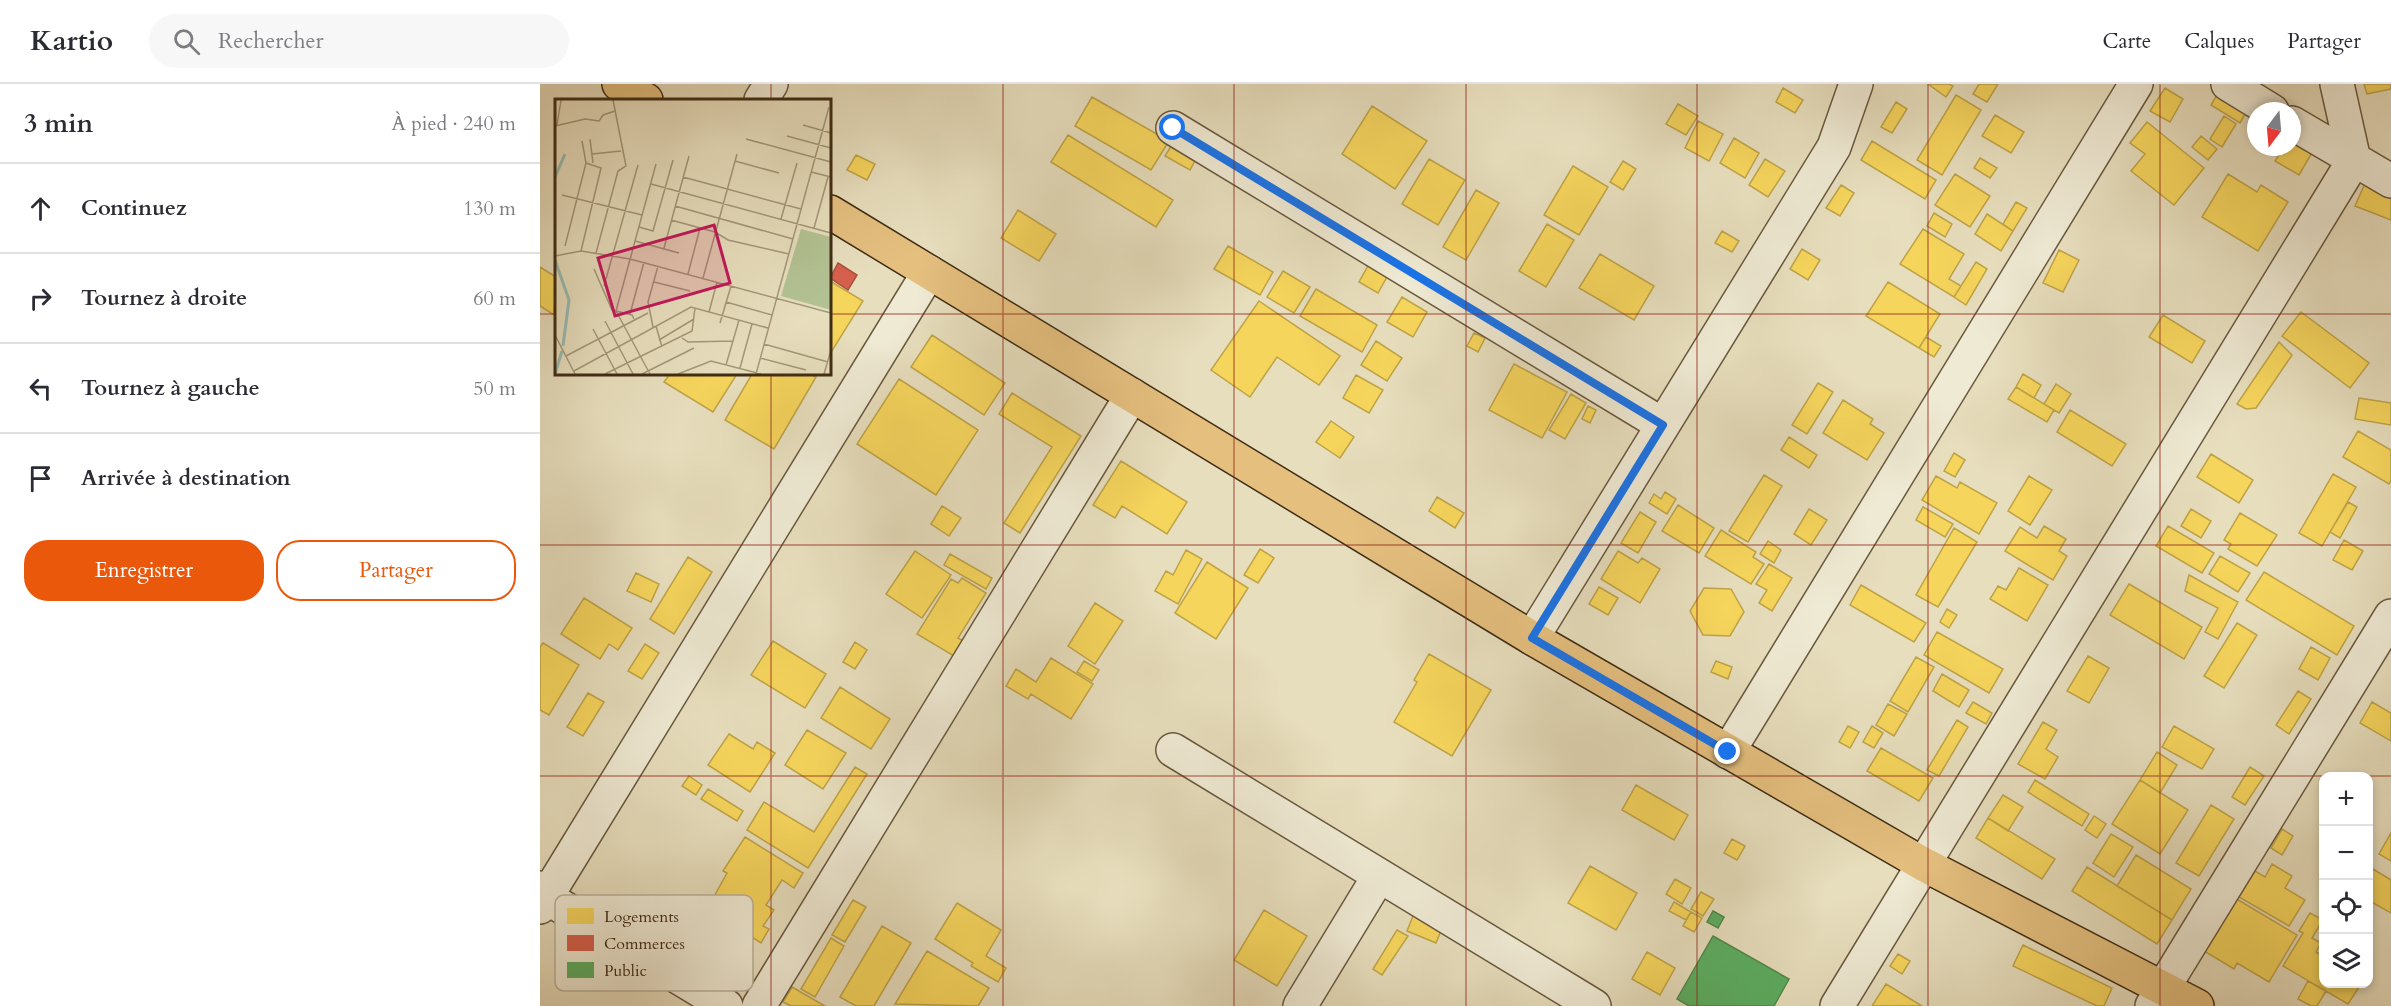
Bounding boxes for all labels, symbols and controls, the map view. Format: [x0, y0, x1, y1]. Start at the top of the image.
search box [149, 14, 569, 68]
text: Kartio [30, 22, 113, 60]
icon: search [170, 25, 203, 58]
text: Rechercher [218, 26, 324, 56]
text: Carte [2102, 27, 2151, 56]
text: Calques [2184, 27, 2254, 56]
text: Partager [2287, 27, 2361, 56]
inset map [555, 99, 831, 375]
north arrow [2247, 102, 2301, 156]
text: 3 min [24, 106, 93, 141]
text: À pied · 240 m [392, 110, 516, 137]
route start [1159, 114, 1185, 140]
icon: ahead [24, 192, 57, 225]
text: Continuez [81, 193, 187, 223]
text: 130 m [463, 195, 516, 222]
icon: right [24, 282, 57, 315]
text: Tournez à droite [81, 283, 247, 313]
text: 60 m [473, 285, 516, 312]
icon: left [24, 372, 57, 405]
text: Tournez à gauche [81, 373, 260, 403]
text: 50 m [473, 375, 516, 402]
icon: arrive [24, 462, 57, 495]
text: Arrivée à destination [81, 463, 291, 493]
button: Enregistrer [24, 540, 264, 601]
button: Partager [276, 540, 516, 601]
route end [1714, 738, 1740, 764]
map controls [2319, 772, 2373, 988]
button: + [2319, 772, 2373, 826]
button: − [2319, 826, 2373, 880]
button: locate [2319, 880, 2373, 934]
legend [555, 895, 753, 991]
text: Logements [604, 906, 679, 928]
text: Commerces [604, 933, 685, 955]
button: layers [2319, 934, 2373, 988]
text: Public [604, 960, 647, 982]

